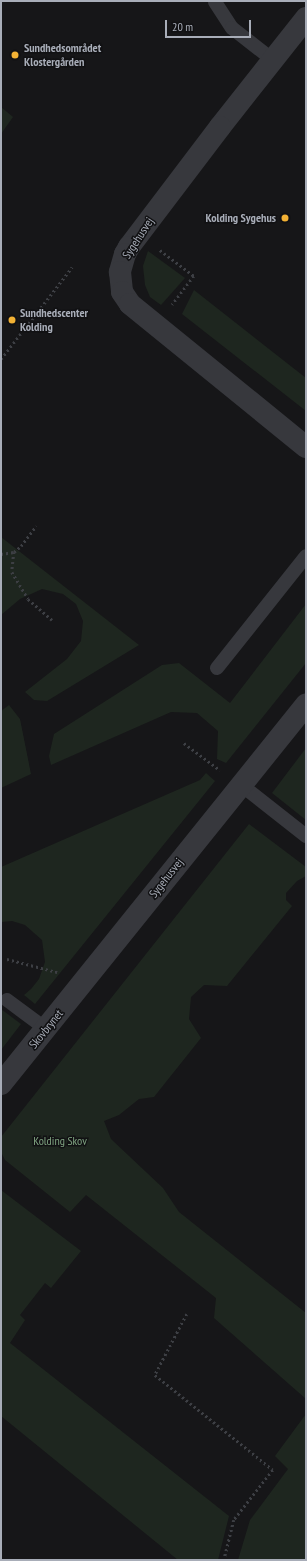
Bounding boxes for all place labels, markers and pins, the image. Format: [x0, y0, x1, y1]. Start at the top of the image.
place label: Sundhedsområdet Klostergården [24, 41, 101, 69]
marker: Sundhedsområdet Klostergården [9, 49, 21, 61]
place label: Kolding Sygehus [205, 211, 276, 225]
marker: Kolding Sygehus [279, 212, 291, 224]
place label: Sundhedscenter Kolding [20, 306, 88, 334]
marker: Sundhedscenter Kolding [7, 315, 17, 325]

